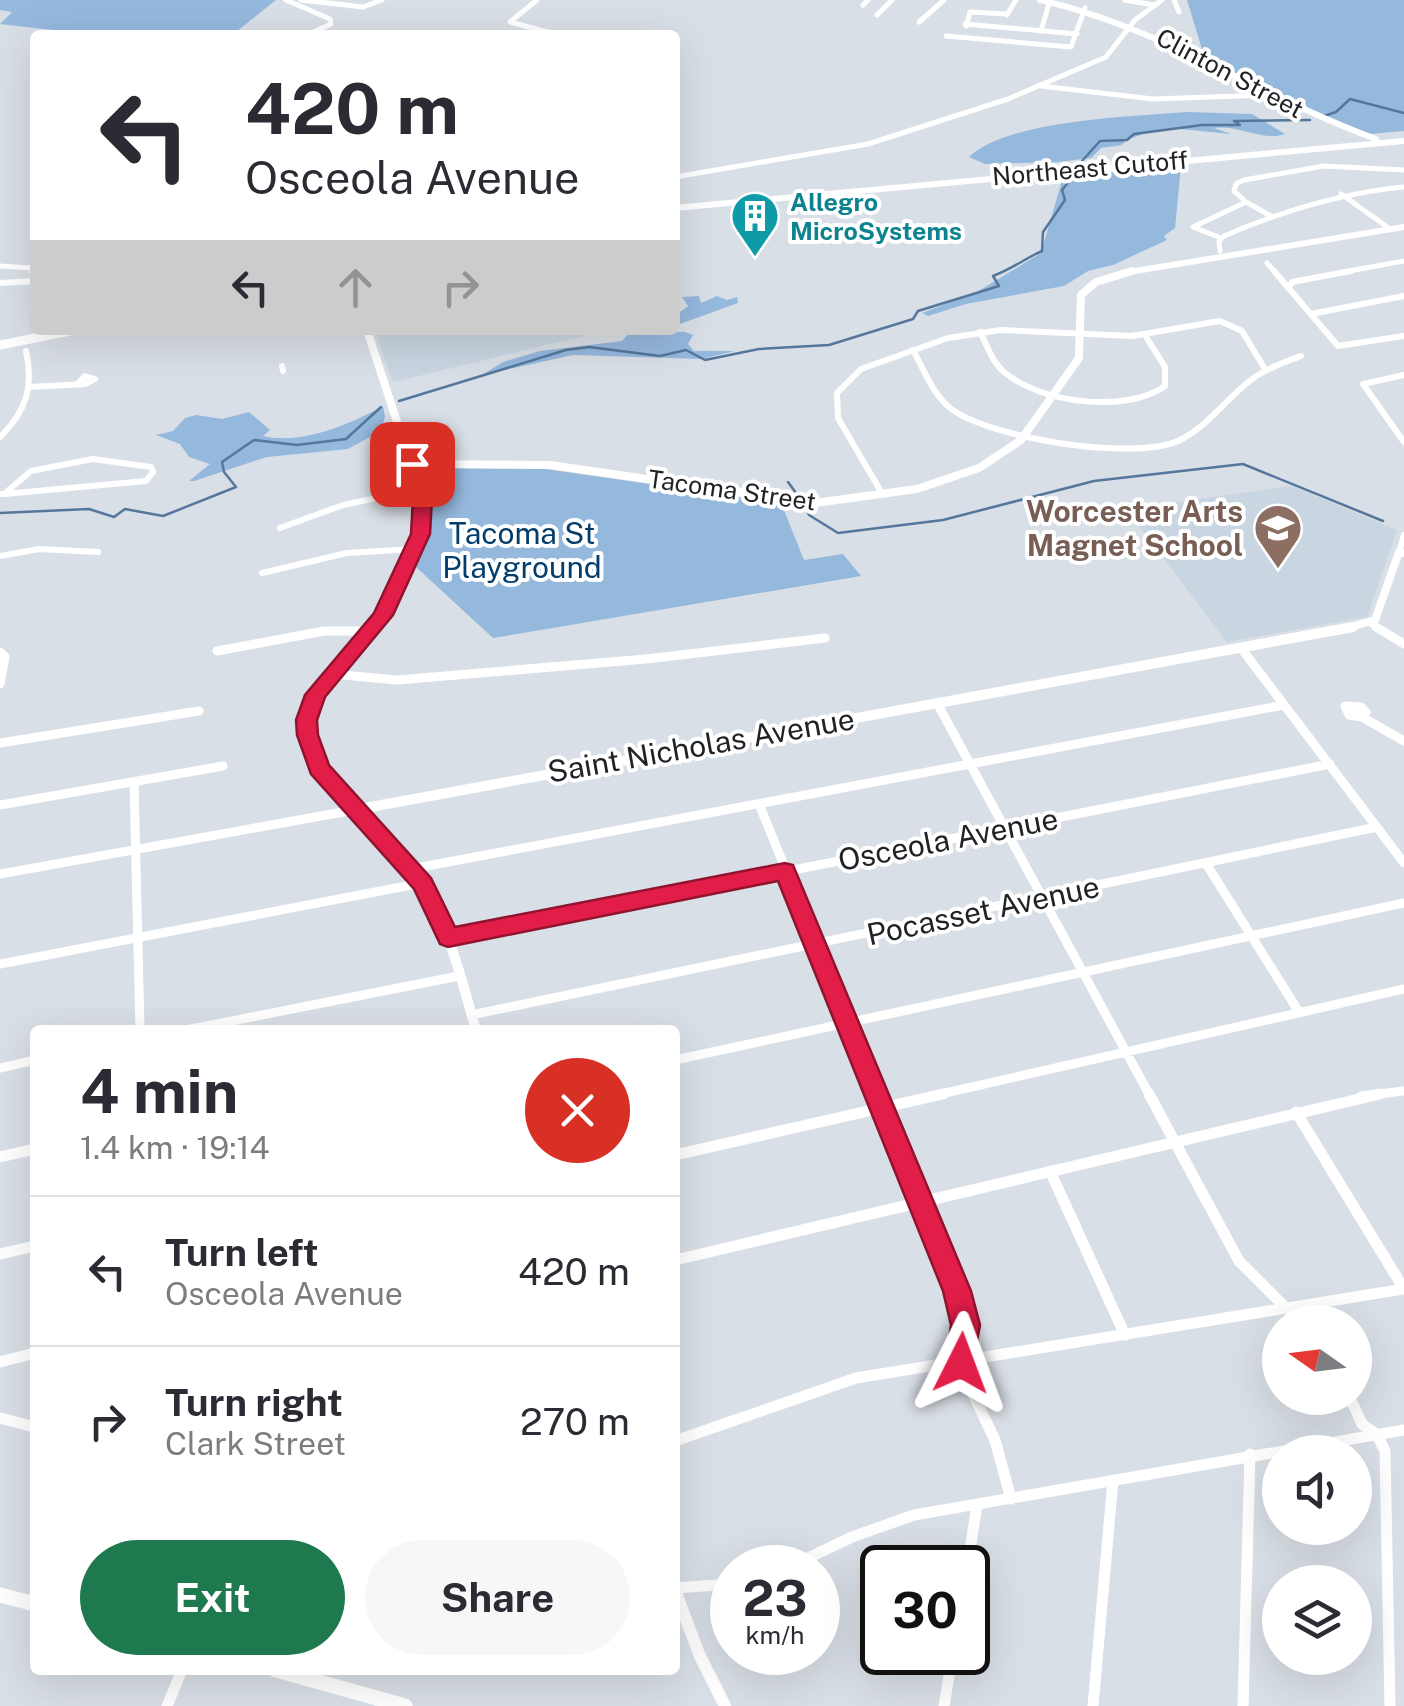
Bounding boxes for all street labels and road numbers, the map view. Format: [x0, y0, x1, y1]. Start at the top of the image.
street label: Clinton Street [1151, 22, 1309, 124]
street label: Northeast Cutoff [991, 145, 1189, 191]
street label: Tacoma Street [646, 463, 818, 517]
street label: Saint Nicholas Avenue [545, 700, 857, 790]
street label: Osceola Avenue [835, 800, 1061, 878]
street label: Pocasset Avenue [863, 868, 1103, 952]

